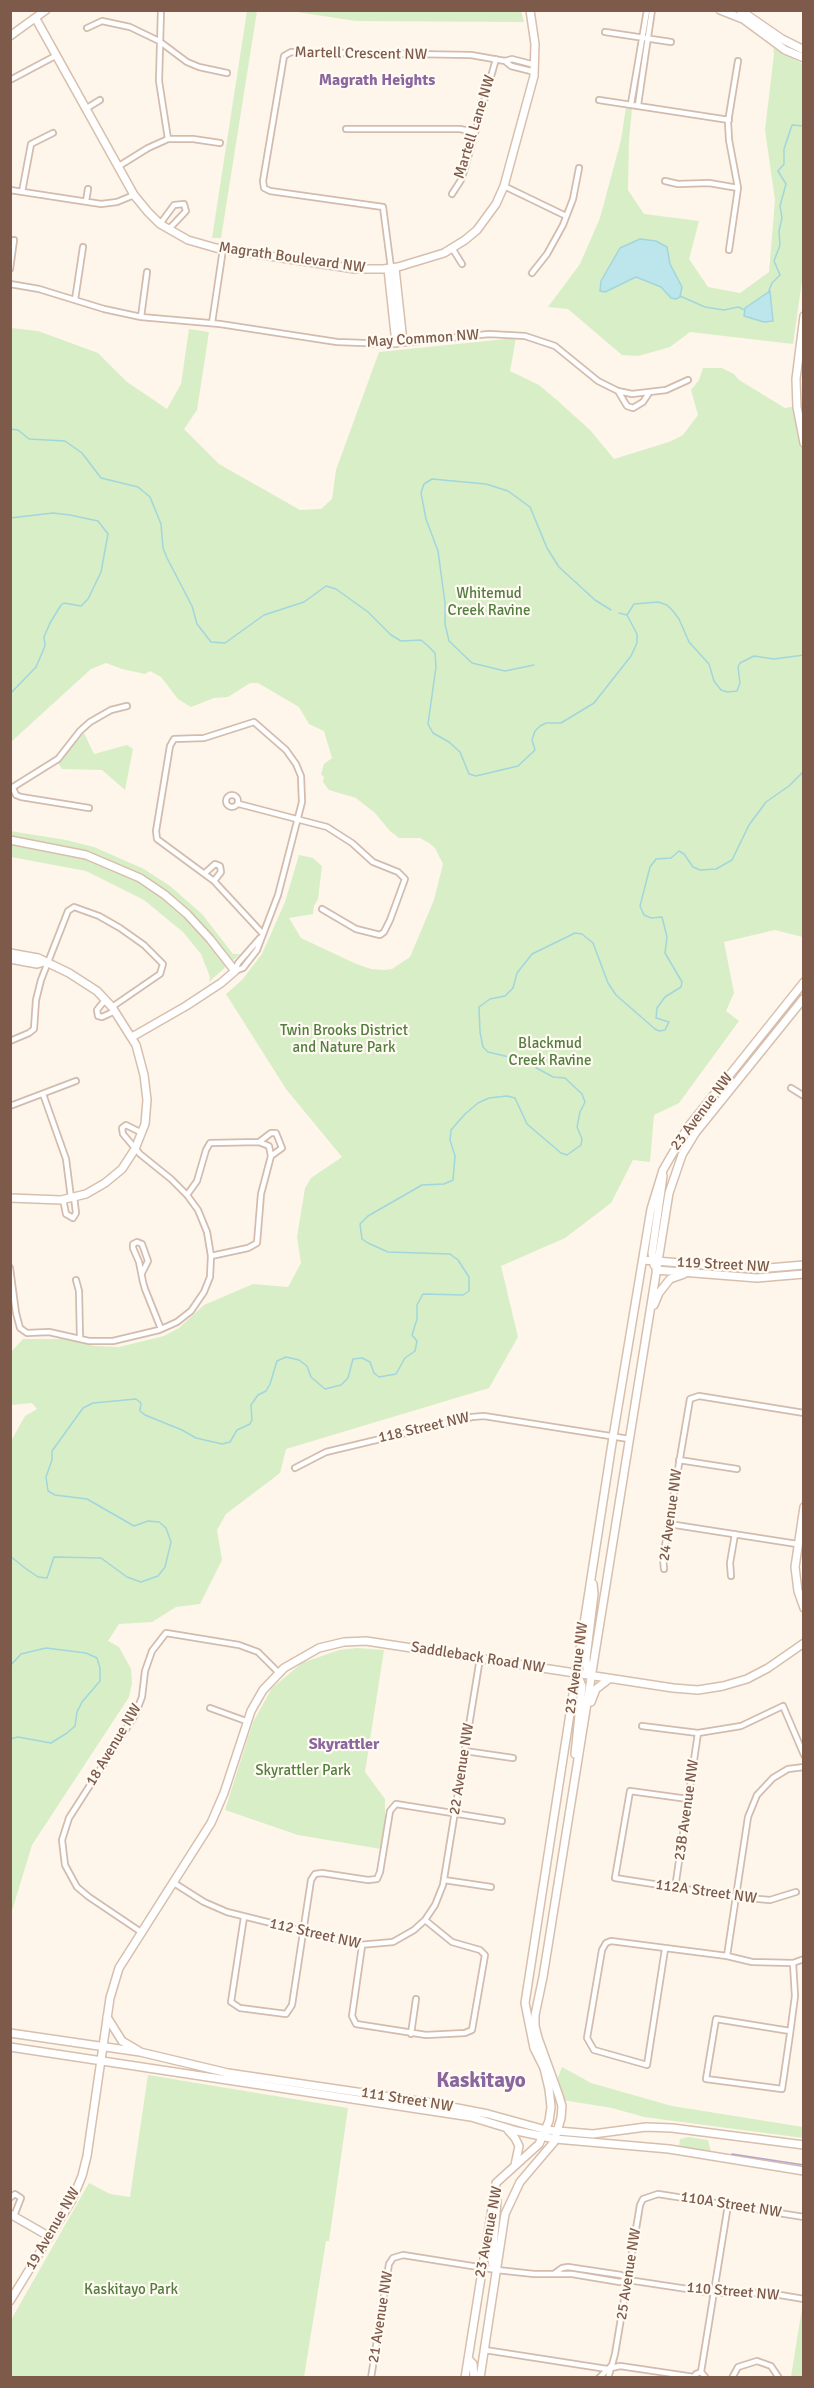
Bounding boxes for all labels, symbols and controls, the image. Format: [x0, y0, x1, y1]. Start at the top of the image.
street label: Martell Crescent NW [295, 44, 427, 64]
district label: Magrath Heights [319, 71, 435, 91]
street label: Martell Lane NW [451, 73, 499, 181]
street label: Magrath Boulevard NW [218, 239, 366, 277]
street label: May Common NW [366, 326, 480, 352]
park label: Whitemud Creek Ravine [448, 585, 530, 620]
park label: Twin Brooks District and Nature Park [280, 1022, 408, 1057]
park label: Blackmud Creek Ravine [509, 1035, 591, 1070]
street label: 23 Avenue NW [667, 1070, 737, 1154]
street label: 119 Street NW [676, 1254, 770, 1276]
street label: 118 Street NW [377, 1409, 471, 1447]
street label: 24 Avenue NW [656, 1468, 686, 1562]
street label: 23 Avenue NW [562, 1621, 592, 1715]
street label: Saddleback Road NW [410, 1639, 546, 1677]
street label: 18 Avenue NW [82, 1701, 146, 1789]
street label: 22 Avenue NW [446, 1722, 478, 1816]
district label: Skyrattler [309, 1735, 379, 1755]
street label: 23B Avenue NW [671, 1758, 703, 1862]
park label: Skyrattler Park [255, 1762, 351, 1780]
street label: 112A Street NW [654, 1876, 758, 1908]
street label: 112 Street NW [268, 1915, 362, 1953]
district label: Kaskitayo [436, 2068, 526, 2094]
street label: 111 Street NW [360, 2084, 454, 2116]
street label: 19 Avenue NW [22, 2184, 84, 2274]
street label: 23 Avenue NW [471, 2185, 507, 2279]
street label: 110A Street NW [679, 2188, 783, 2222]
street label: 25 Avenue NW [613, 2227, 645, 2321]
street label: 21 Avenue NW [365, 2270, 397, 2364]
street label: 110 Street NW [686, 2279, 780, 2305]
park label: Kaskitayo Park [84, 2281, 178, 2299]

